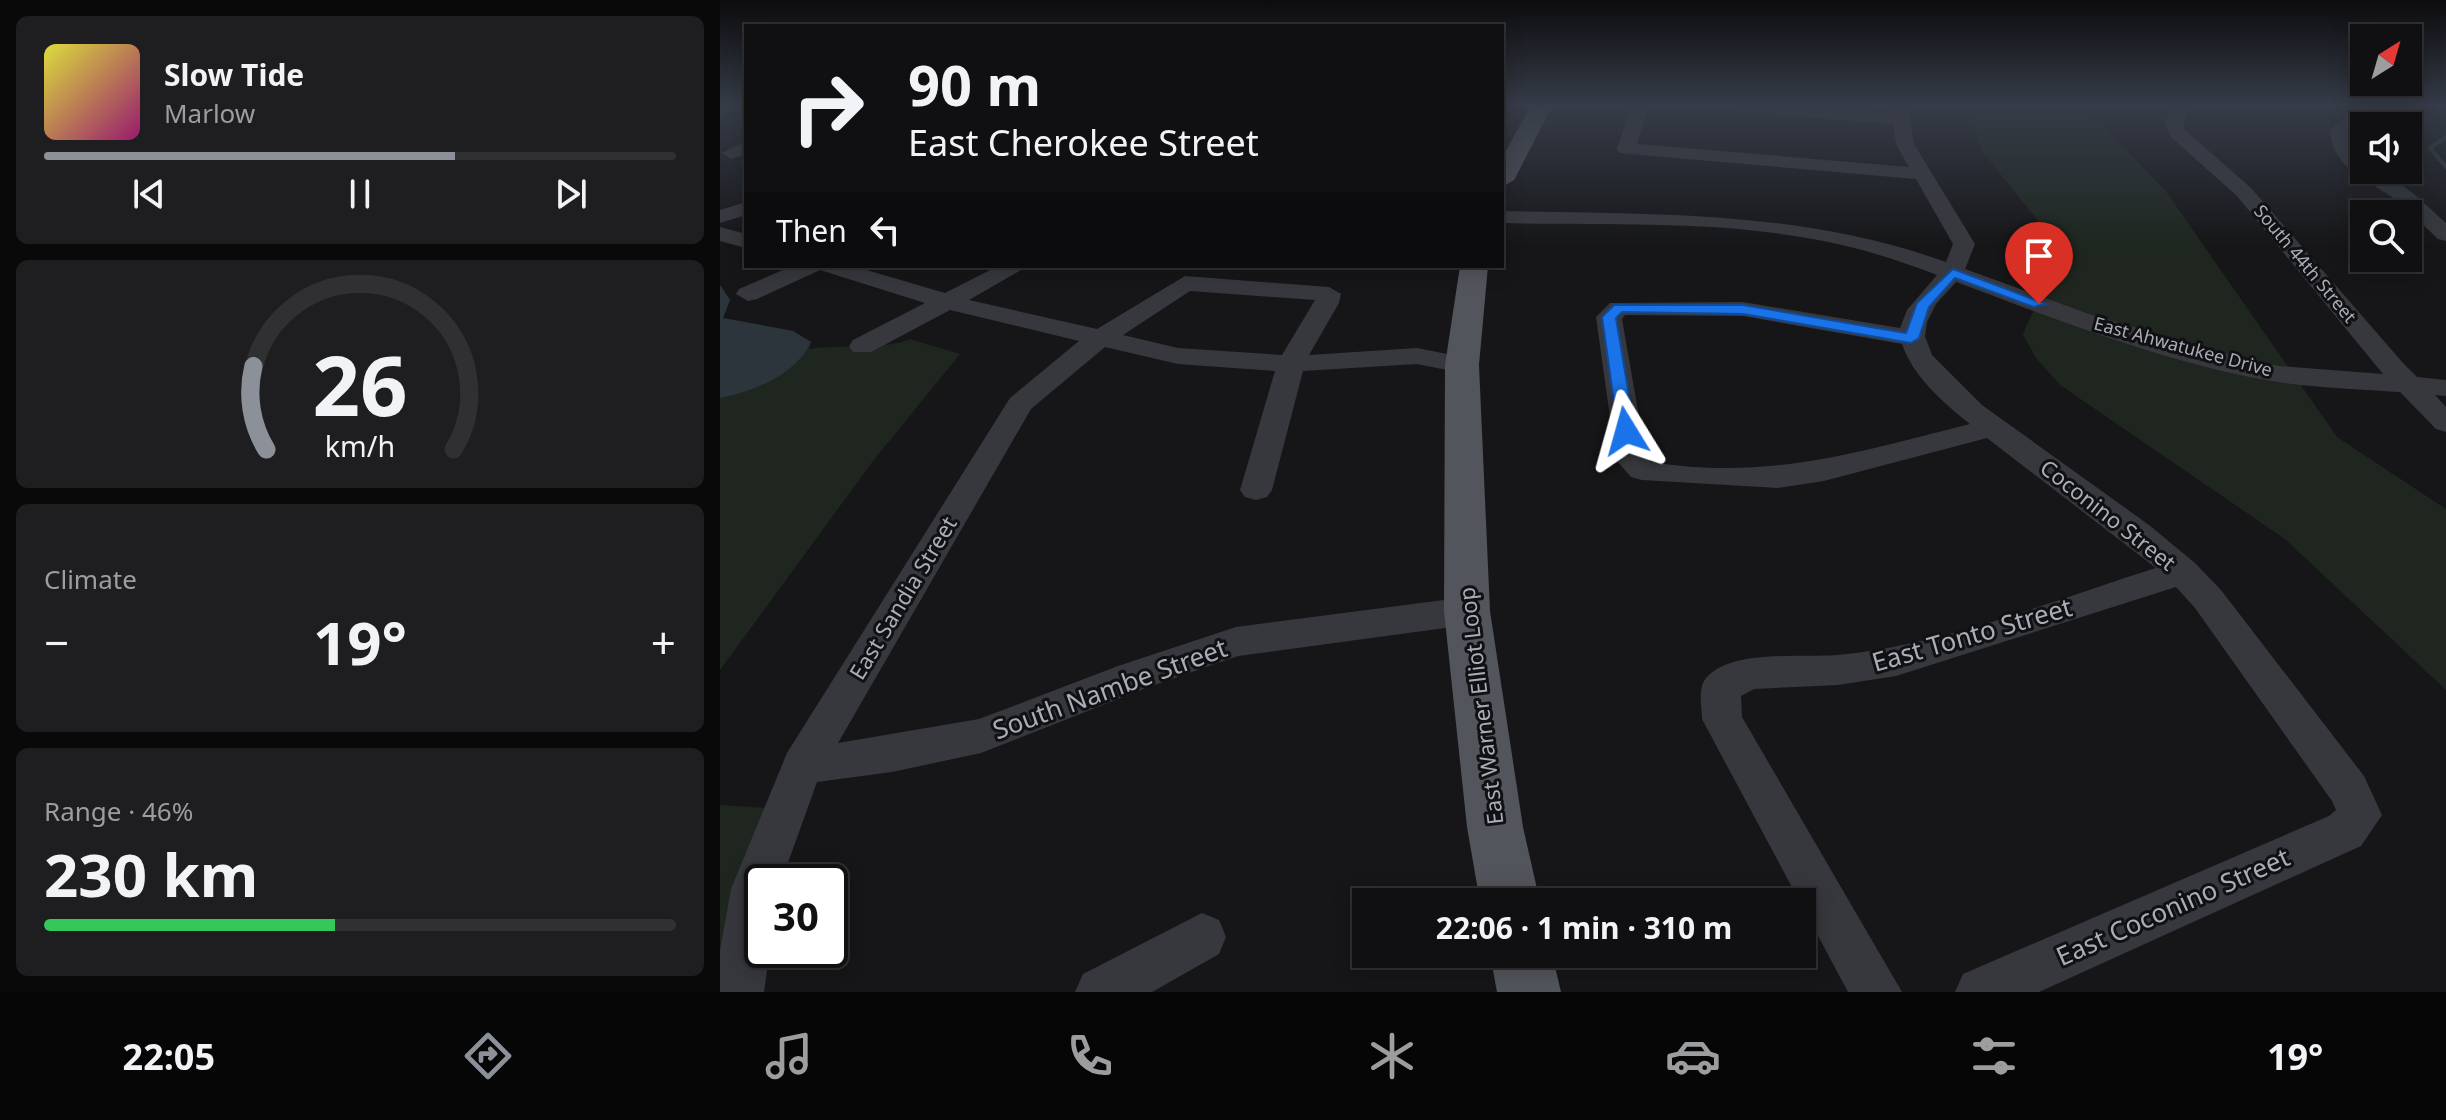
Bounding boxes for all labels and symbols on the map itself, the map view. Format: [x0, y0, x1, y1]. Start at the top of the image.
north arrow [2350, 24, 2422, 96]
street label: South 44th Street [2249, 199, 2363, 328]
pin [2005, 222, 2073, 304]
street label: East Ahwatukee Drive [2092, 311, 2275, 381]
position arrow [1584, 389, 1668, 473]
street label: Coconino Street [2035, 452, 2183, 577]
street label: East Sandia Street [842, 510, 963, 685]
street label: East Warner Elliot Loop [1451, 586, 1509, 827]
street label: East Tonto Street [1867, 588, 2076, 680]
street label: South Nambe Street [987, 629, 1232, 747]
street label: East Coconino Street [2050, 838, 2295, 974]
speed limit sign: 30 [744, 864, 848, 968]

